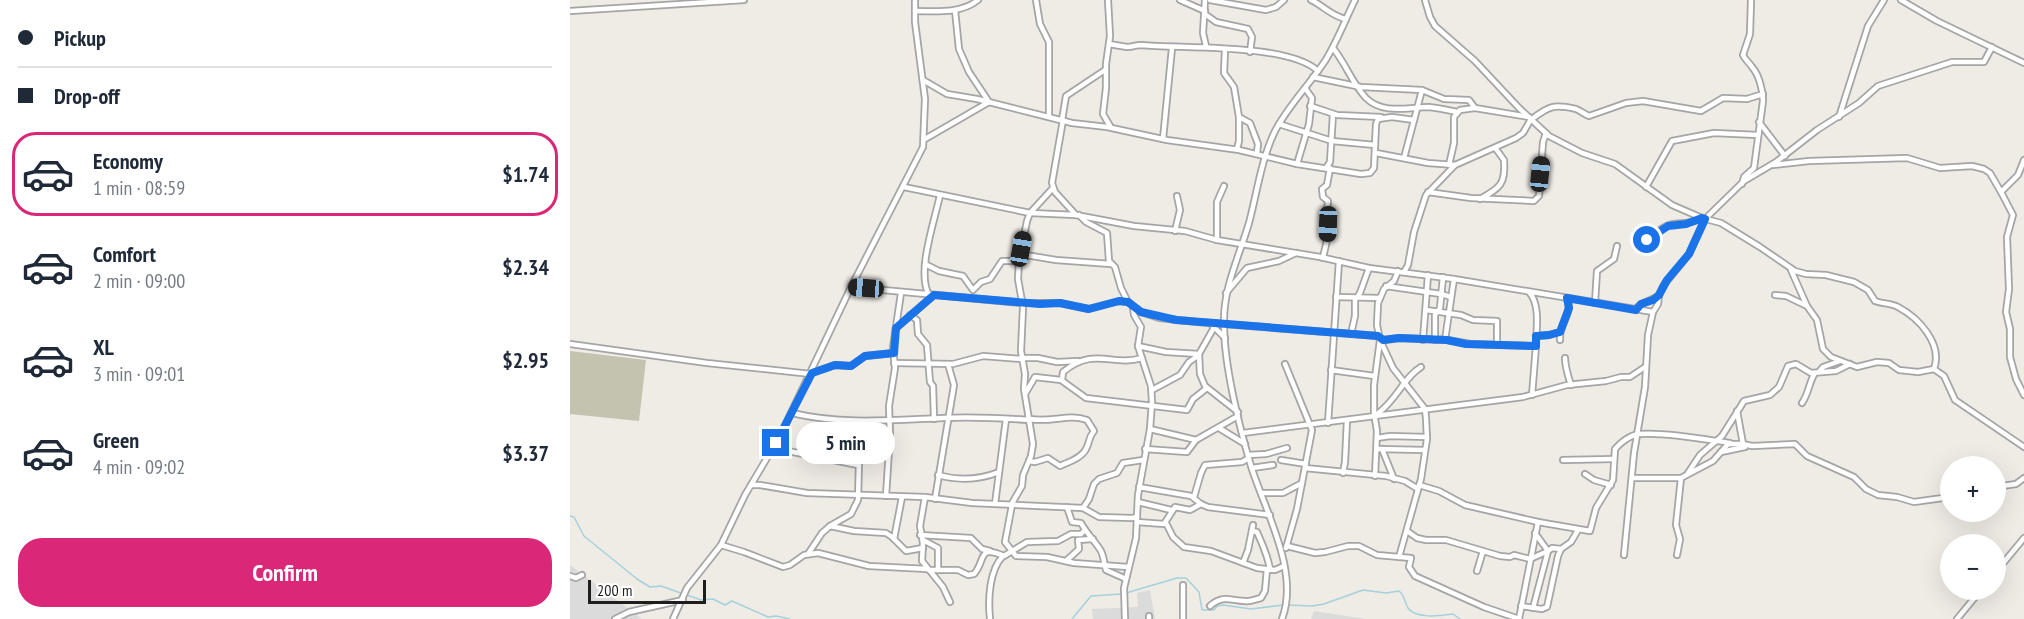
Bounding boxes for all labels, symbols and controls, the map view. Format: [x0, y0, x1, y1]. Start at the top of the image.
text: Pickup [54, 24, 106, 52]
text: Drop-off [54, 82, 120, 110]
icon: car [21, 147, 75, 201]
text: Economy [93, 147, 163, 175]
car [1529, 155, 1551, 193]
text: $1.74 [502, 160, 549, 188]
text: 1 min · 08:59 [93, 175, 185, 201]
car [1318, 206, 1338, 242]
route start [1633, 226, 1660, 253]
car [1009, 230, 1033, 268]
icon: car [21, 240, 75, 294]
text: Comfort [93, 240, 156, 268]
text: $2.34 [502, 253, 549, 281]
text: 2 min · 09:00 [93, 268, 185, 294]
car [847, 278, 885, 298]
icon: car [21, 333, 75, 387]
text: XL [93, 333, 114, 361]
text: $2.95 [502, 346, 549, 374]
text: 3 min · 09:01 [93, 361, 185, 387]
callout: 5 min [797, 422, 896, 464]
icon: car [21, 426, 75, 480]
text: Green [93, 426, 139, 454]
route end [762, 429, 789, 456]
text: 5 min [825, 430, 866, 456]
text: $3.37 [502, 439, 549, 467]
text: 4 min · 09:02 [93, 454, 185, 480]
map controls [1940, 456, 2006, 600]
button: + [1940, 456, 2006, 522]
button: − [1940, 534, 2006, 600]
button: Confirm [18, 538, 552, 607]
scale bar [588, 577, 706, 604]
text: 200 m [597, 580, 632, 600]

